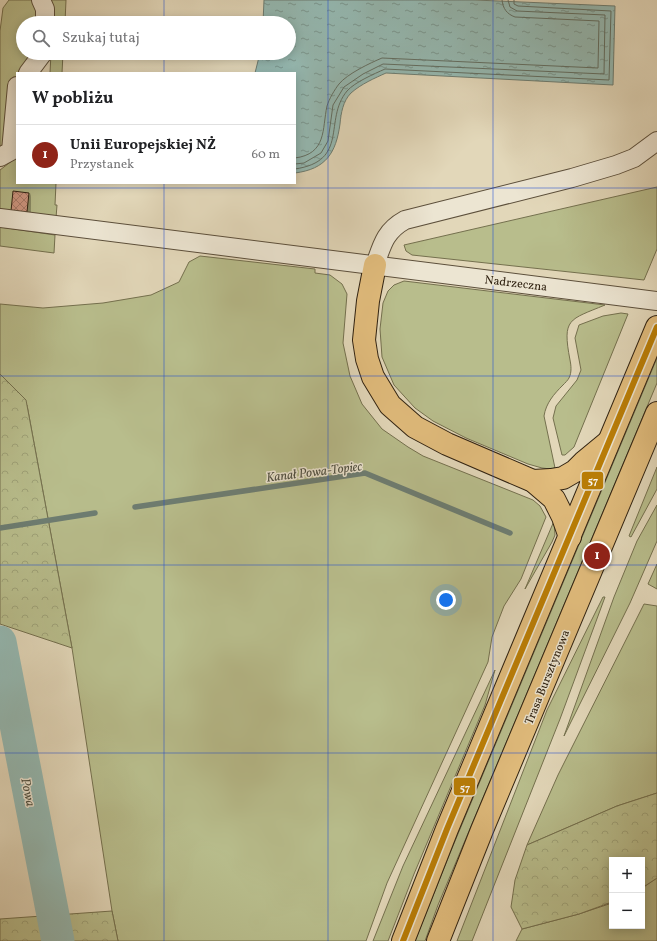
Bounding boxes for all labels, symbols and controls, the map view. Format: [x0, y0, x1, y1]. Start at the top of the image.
search box [16, 16, 296, 60]
icon: search [30, 27, 52, 49]
text: Szukaj tutaj [62, 28, 140, 49]
text: W pobliżu [32, 87, 113, 110]
text: Unii Europejskiej NŻ [70, 135, 216, 156]
text: 1 [42, 146, 48, 164]
text: 60 m [252, 146, 280, 164]
text: Przystanek [70, 156, 134, 174]
street label: Nadrzeczna [484, 272, 548, 296]
water label: Kanał Powa-Topiec [265, 458, 363, 488]
line badge: 57 [581, 471, 604, 490]
text: 57 [588, 474, 598, 489]
pin: 1 [584, 541, 610, 571]
your location [436, 590, 456, 610]
street label: Trasa Bursztynowa [522, 628, 574, 727]
water label: Powa [15, 777, 39, 808]
line badge: 57 [453, 777, 476, 796]
text: 57 [460, 781, 470, 796]
map controls [609, 857, 645, 929]
button: + [609, 857, 645, 893]
button: − [609, 893, 645, 929]

